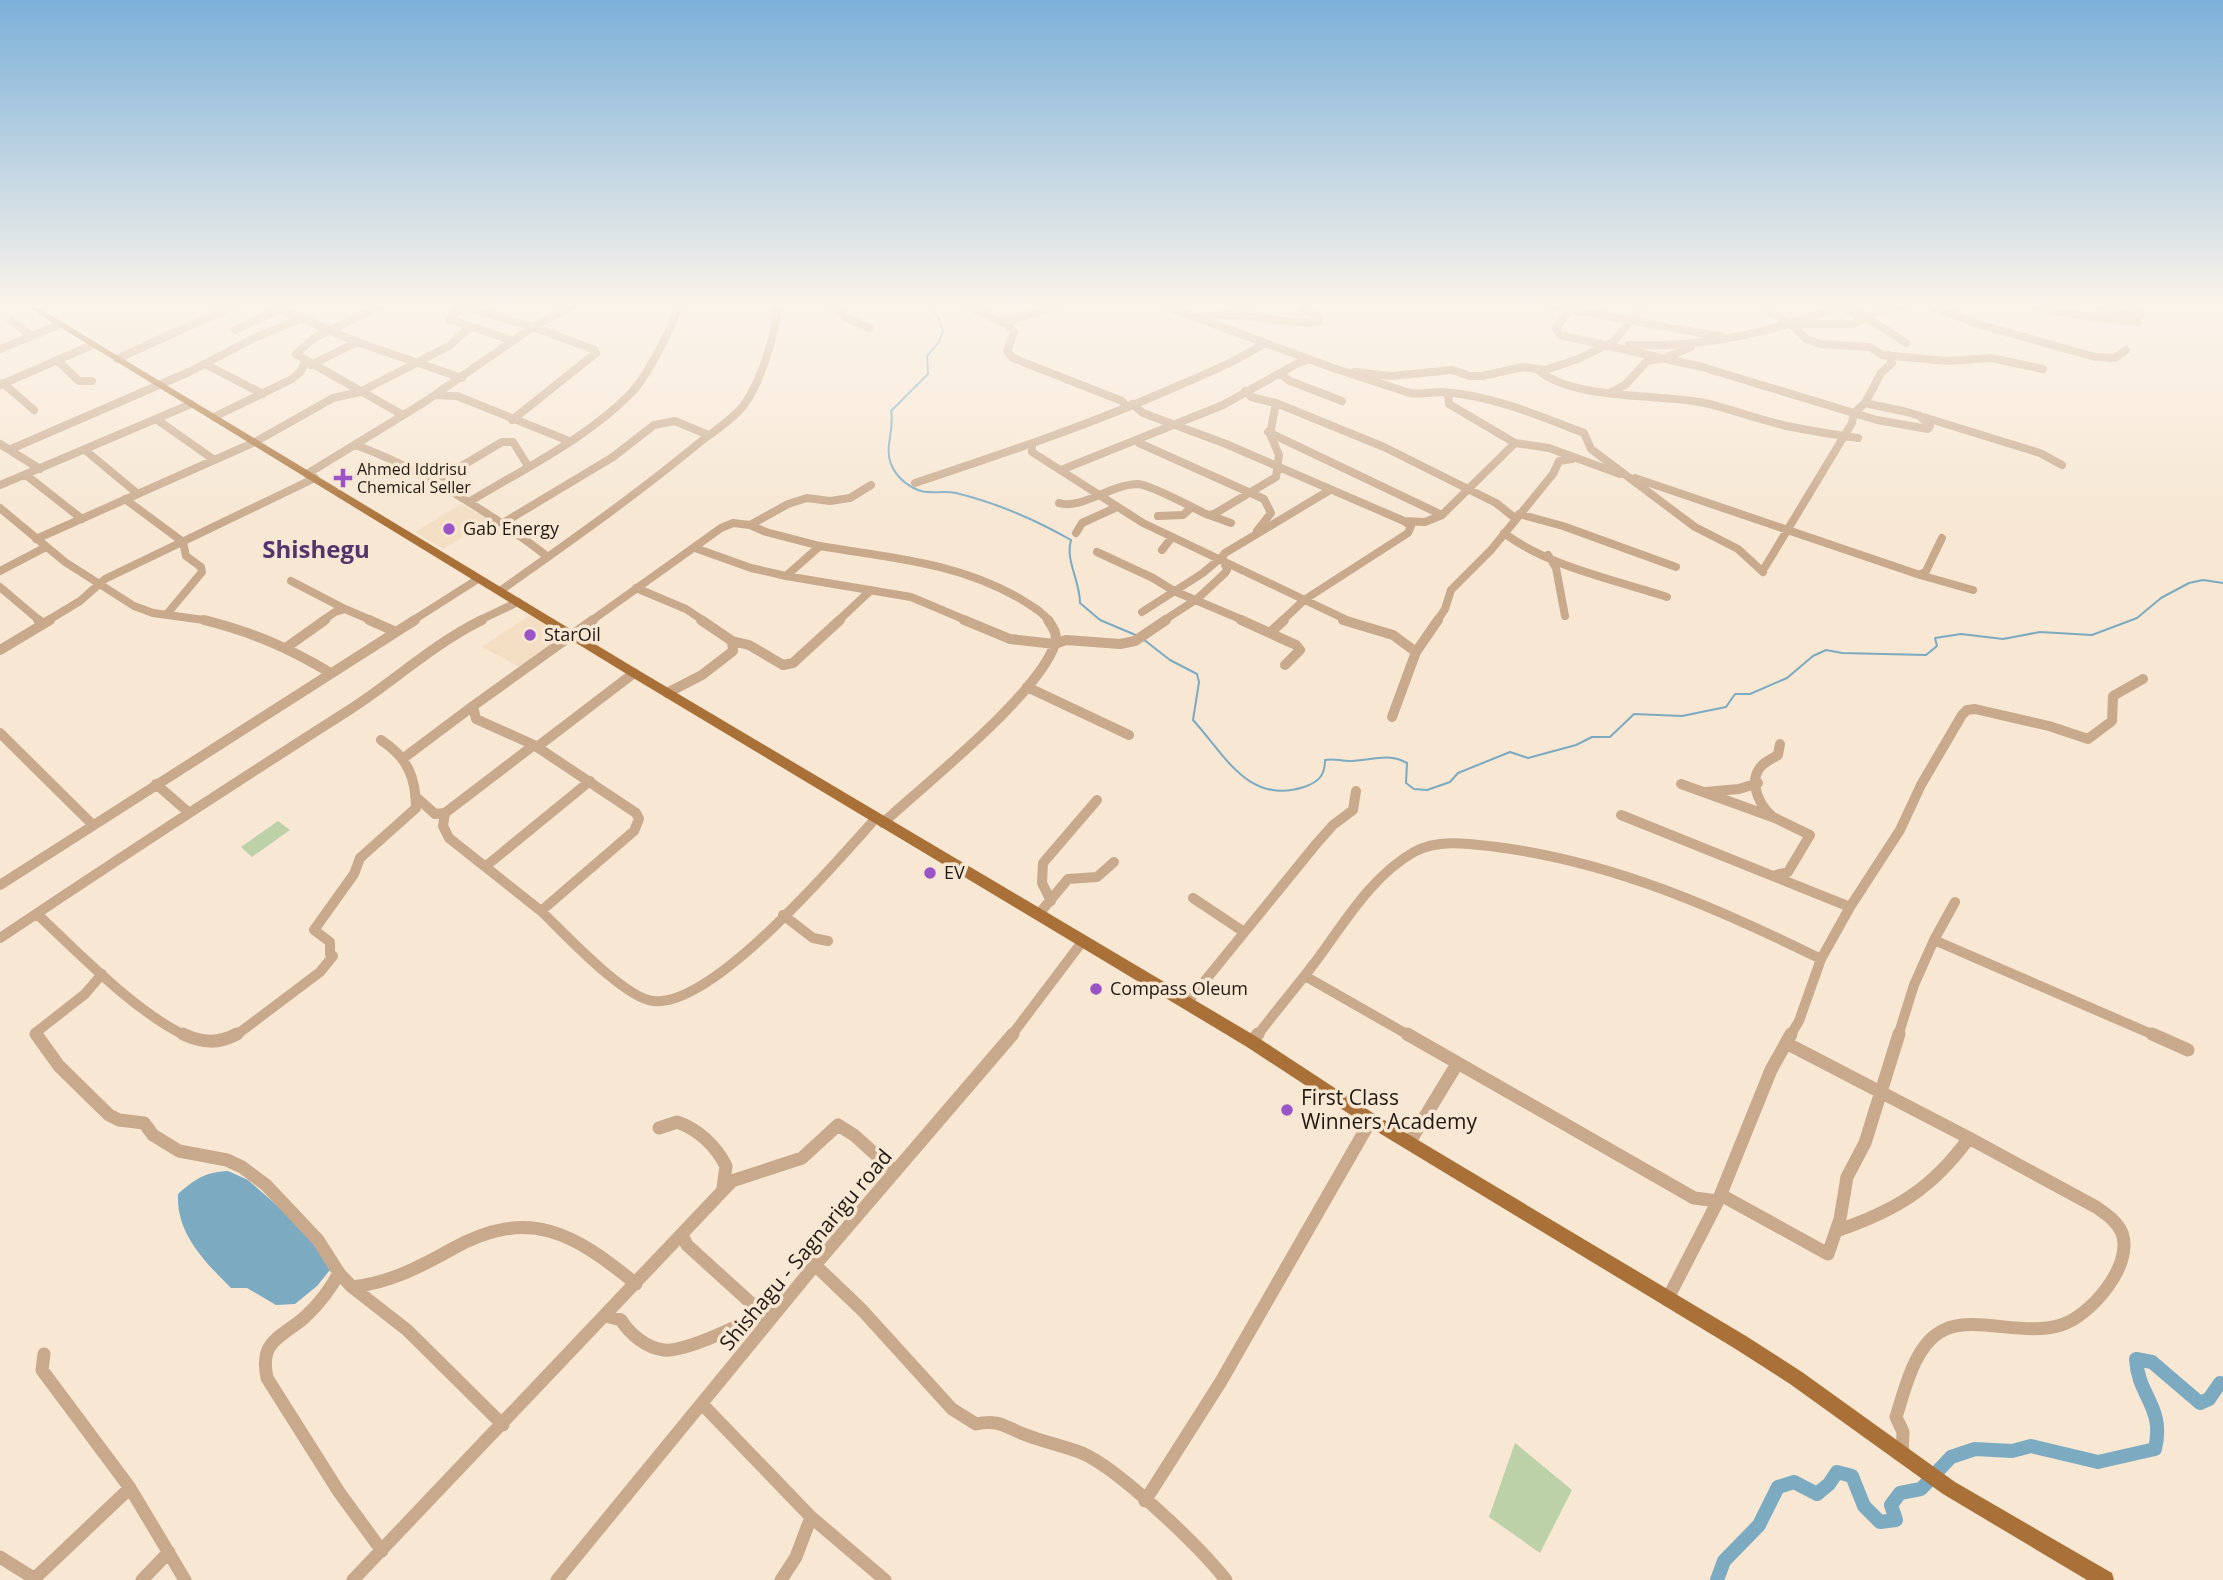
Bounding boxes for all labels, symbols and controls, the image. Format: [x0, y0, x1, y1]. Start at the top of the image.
place label: Ahmed Iddrisu Chemical Seller [357, 458, 471, 498]
marker: Ahmed Iddrisu Chemical Seller [335, 470, 351, 486]
place label: Gab Energy [463, 516, 560, 540]
marker: Gab Energy [441, 521, 457, 537]
district label: Shishegu [262, 532, 370, 565]
place label: StarOil [544, 622, 601, 646]
marker: StarOil [522, 627, 538, 643]
place label: EV [944, 860, 965, 884]
marker: EV [922, 865, 938, 881]
place label: Compass Oleum [1110, 976, 1248, 1000]
marker: Compass Oleum [1088, 981, 1104, 997]
place label: First Class Winners Academy [1301, 1083, 1477, 1135]
marker: First Class Winners Academy [1279, 1102, 1295, 1118]
street label: Shishagu - Sagnarigu road [713, 1143, 898, 1356]

